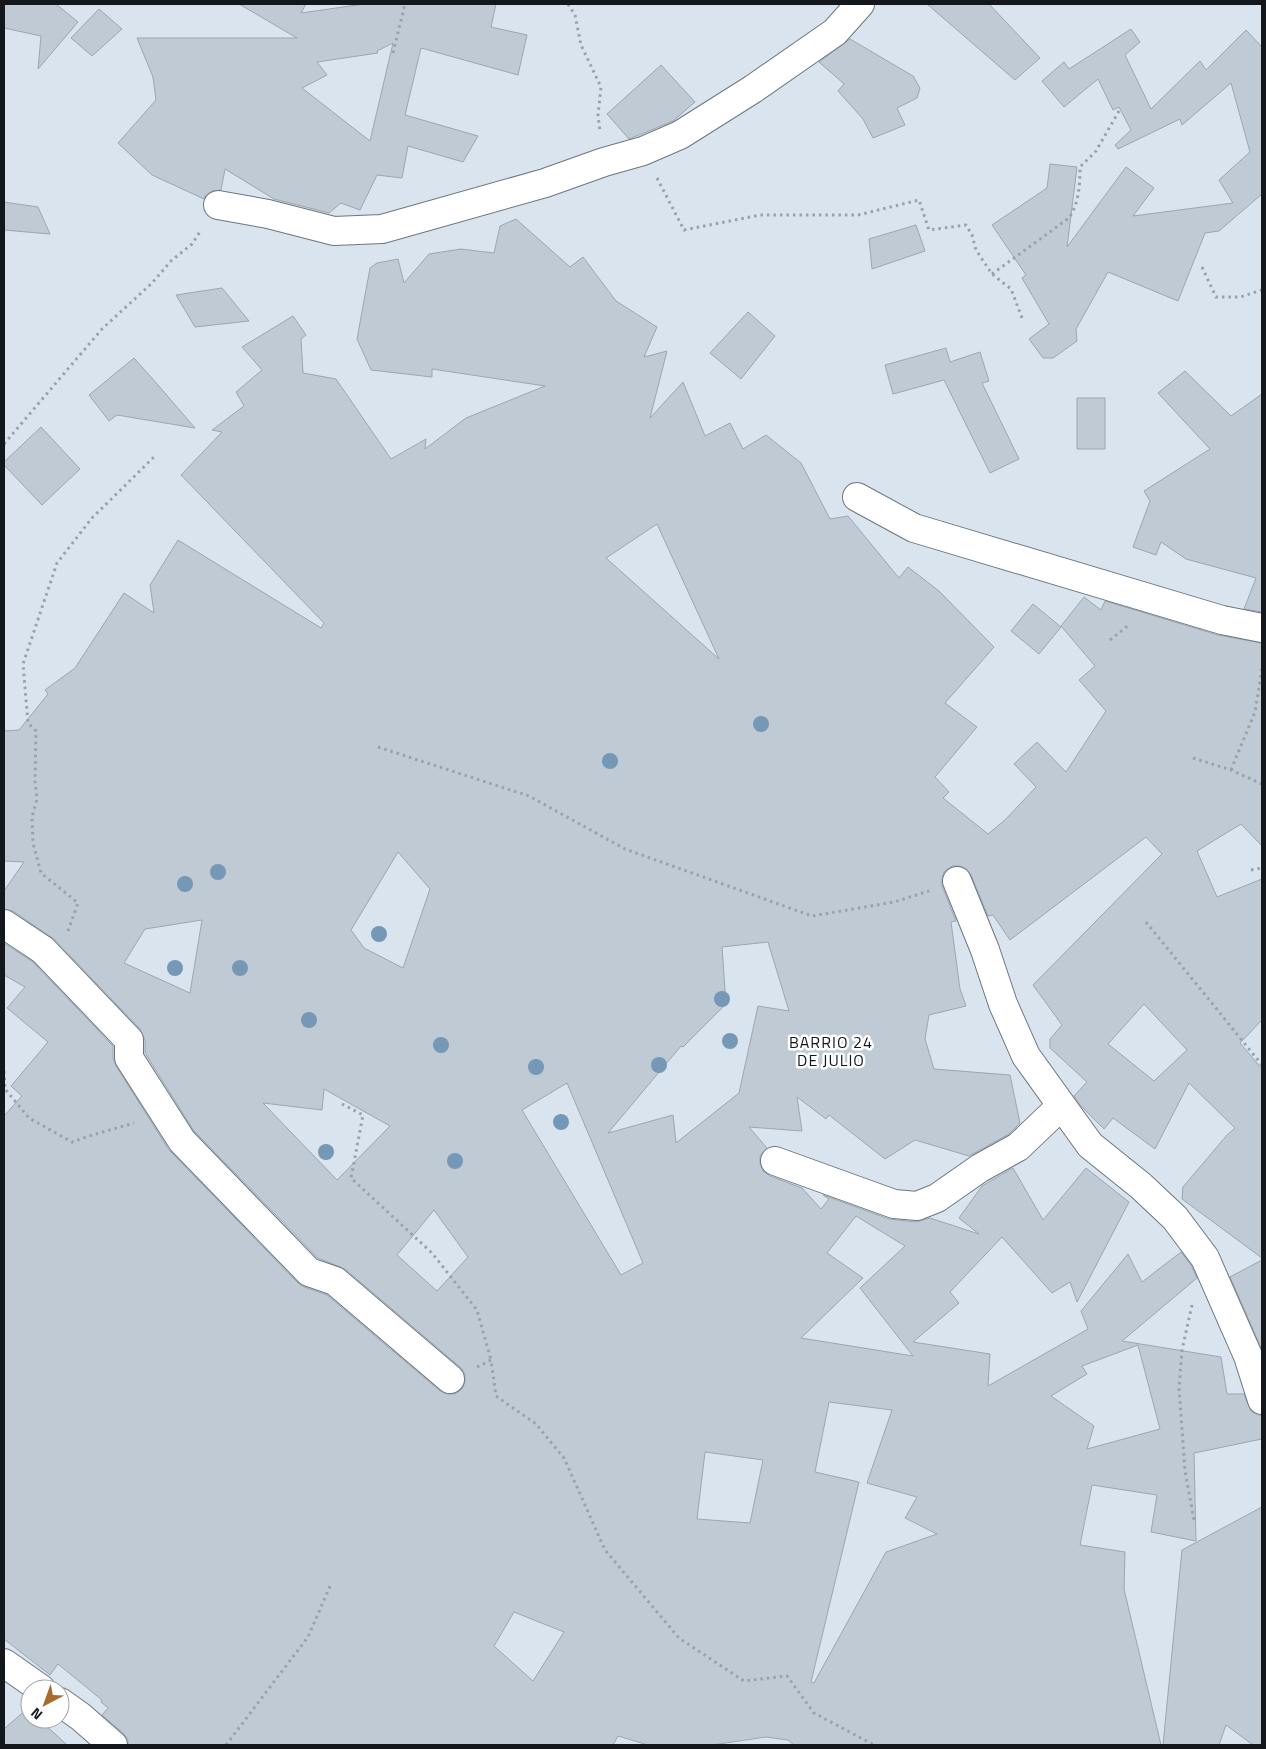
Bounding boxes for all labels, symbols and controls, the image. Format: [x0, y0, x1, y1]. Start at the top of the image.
district label: BARRIO 24 DE JULIO [789, 1030, 873, 1072]
north arrow [20, 1679, 70, 1729]
text: N [26, 1703, 47, 1725]

